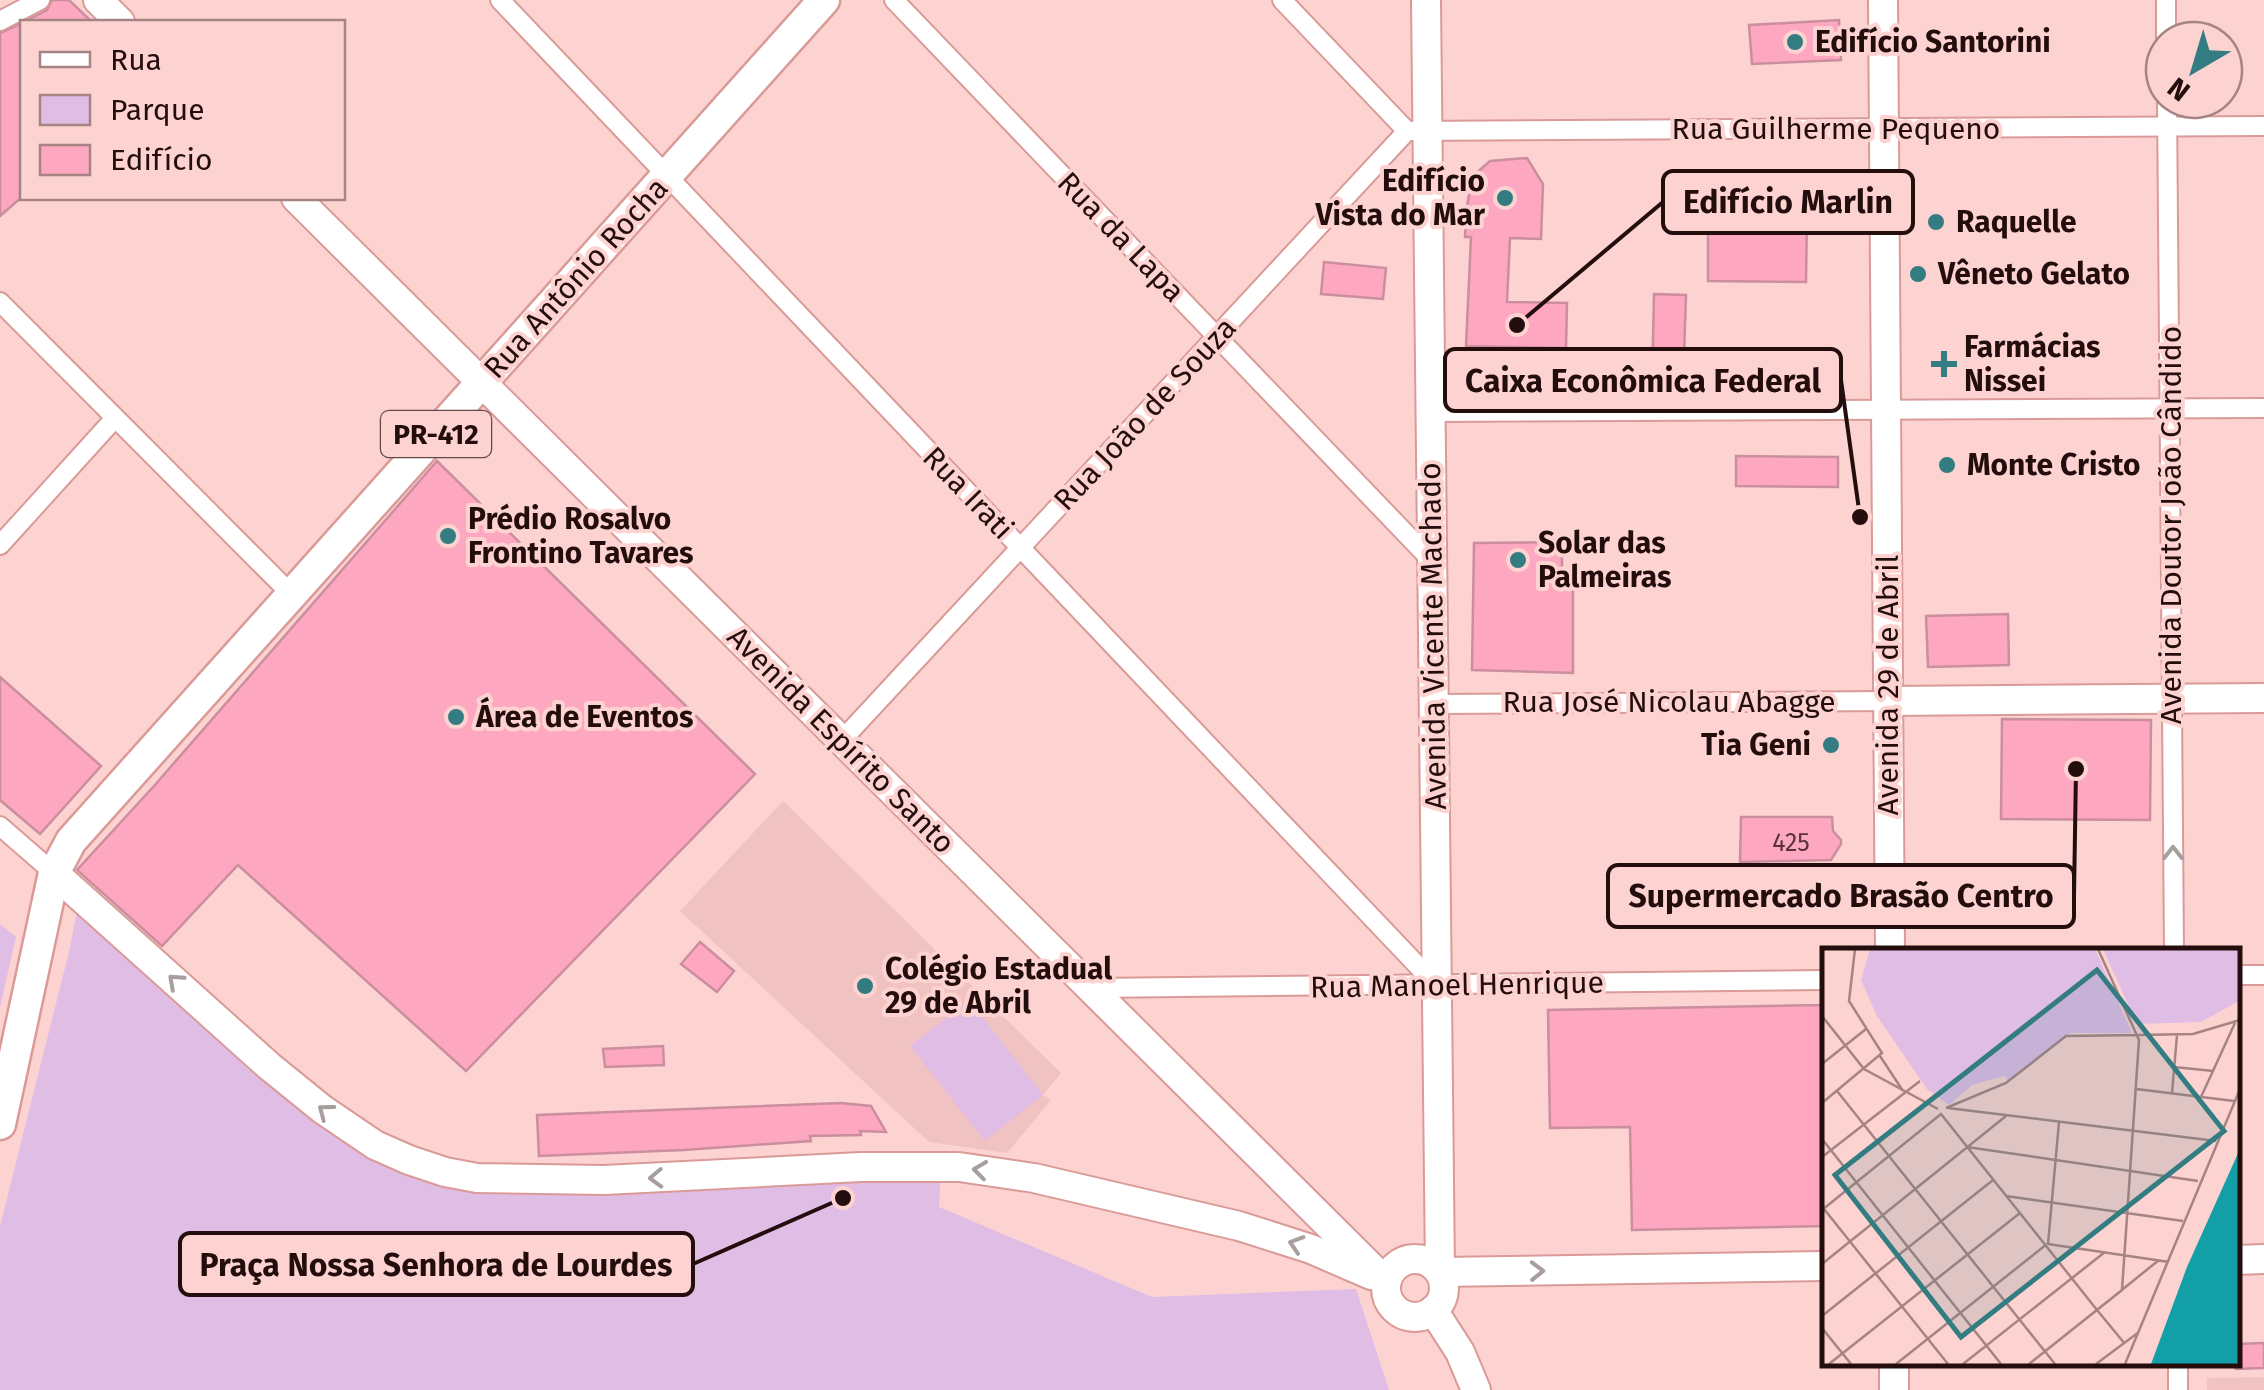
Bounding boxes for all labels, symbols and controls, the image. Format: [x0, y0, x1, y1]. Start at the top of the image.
legend [20, 20, 345, 200]
north arrow [2144, 20, 2244, 120]
place label: Edifício Santorini [1815, 24, 2051, 60]
marker: Edifício Santorini [1784, 31, 1806, 53]
text: Rua [110, 42, 162, 78]
text: N [2161, 71, 2196, 108]
text: Parque [110, 92, 205, 128]
street label: Rua Guilherme Pequeno [1672, 111, 2000, 147]
text: Edifício [110, 142, 212, 178]
place label: Edifício Vista do Mar [1315, 163, 1486, 233]
street label: Rua da Lapa [1050, 164, 1192, 310]
street label: Rua Antônio Rocha [476, 170, 676, 386]
callout: Edifício Marlin [1663, 171, 1913, 233]
text: Edifício Marlin [1683, 183, 1893, 221]
marker: Edifício Vista do Mar [1494, 187, 1516, 209]
place label: Raquelle [1956, 204, 2077, 240]
marker: Raquelle [1925, 211, 1947, 233]
place label: Vêneto Gelato [1937, 256, 2130, 292]
marker: Vêneto Gelato [1907, 263, 1929, 285]
street label: Rua João de Souza [1046, 310, 1244, 518]
street label: Avenida Doutor João Cândido [2153, 326, 2189, 724]
place label: Farmácias Nissei [1964, 329, 2101, 399]
callout: Caixa Econômica Federal [1445, 349, 1841, 411]
marker: Farmácias Nissei [1933, 353, 1955, 375]
text: Caixa Econômica Federal [1465, 362, 1821, 400]
road number: PR-412 [381, 411, 491, 457]
street label: Rua Irati [915, 439, 1021, 547]
place label: Monte Cristo [1967, 447, 2141, 483]
marker: Monte Cristo [1936, 454, 1958, 476]
street label: Avenida Vicente Machado [1412, 462, 1454, 810]
place label: Prédio Rosalvo Frontino Tavares [468, 501, 694, 571]
marker: Prédio Rosalvo Frontino Tavares [437, 525, 459, 547]
place label: Solar das Palmeiras [1538, 525, 1671, 595]
marker: Solar das Palmeiras [1507, 549, 1529, 571]
street label: Avenida 29 de Abril [1870, 554, 1906, 815]
street label: Avenida Espírito Santo [720, 619, 962, 861]
street label: Rua José Nicolau Abagge [1502, 684, 1836, 720]
place label: Área de Eventos [475, 696, 694, 735]
marker: Área de Eventos [445, 706, 467, 728]
place label: Tia Geni [1701, 727, 1811, 763]
marker: Tia Geni [1820, 734, 1842, 756]
house number: 425 [1772, 828, 1810, 858]
one-way arrow [2163, 844, 2184, 860]
callout: Supermercado Brasão Centro [1608, 865, 2074, 927]
text: Supermercado Brasão Centro [1628, 877, 2054, 915]
inset map [1822, 948, 2239, 1365]
place label: Colégio Estadual 29 de Abril [885, 951, 1112, 1021]
street label: Rua Manoel Henrique [1310, 964, 1604, 1006]
one-way arrow [168, 975, 187, 993]
marker: Colégio Estadual 29 de Abril [854, 975, 876, 997]
one-way arrow [318, 1106, 336, 1123]
one-way arrow [972, 1160, 989, 1181]
one-way arrow [647, 1168, 663, 1189]
callout: Praça Nossa Senhora de Lourdes [180, 1233, 693, 1295]
one-way arrow [1289, 1236, 1306, 1256]
text: Praça Nossa Senhora de Lourdes [200, 1246, 673, 1285]
one-way arrow [1530, 1260, 1546, 1282]

